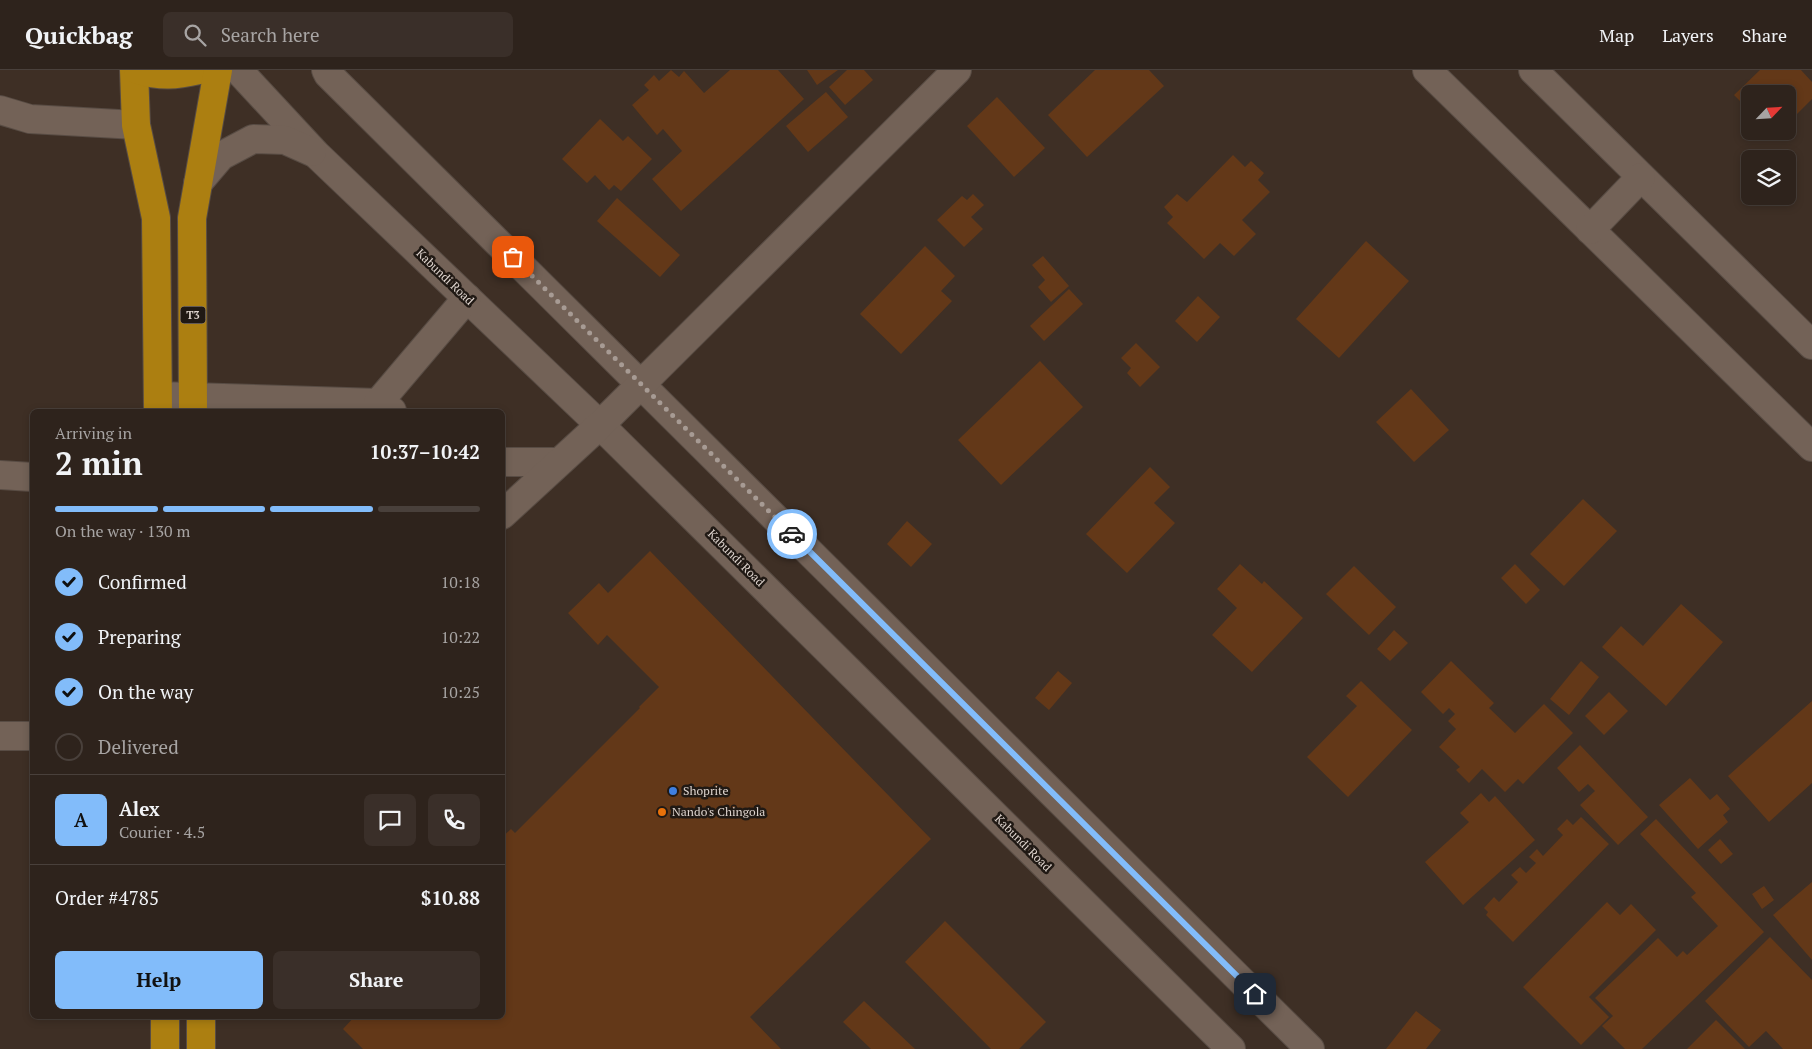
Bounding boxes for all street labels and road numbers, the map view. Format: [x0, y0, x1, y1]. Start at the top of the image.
street label: Kabundi Road [413, 245, 478, 308]
road number: T3 [180, 306, 206, 324]
street label: Kabundi Road [705, 526, 768, 589]
street label: Kabundi Road [992, 811, 1055, 874]

